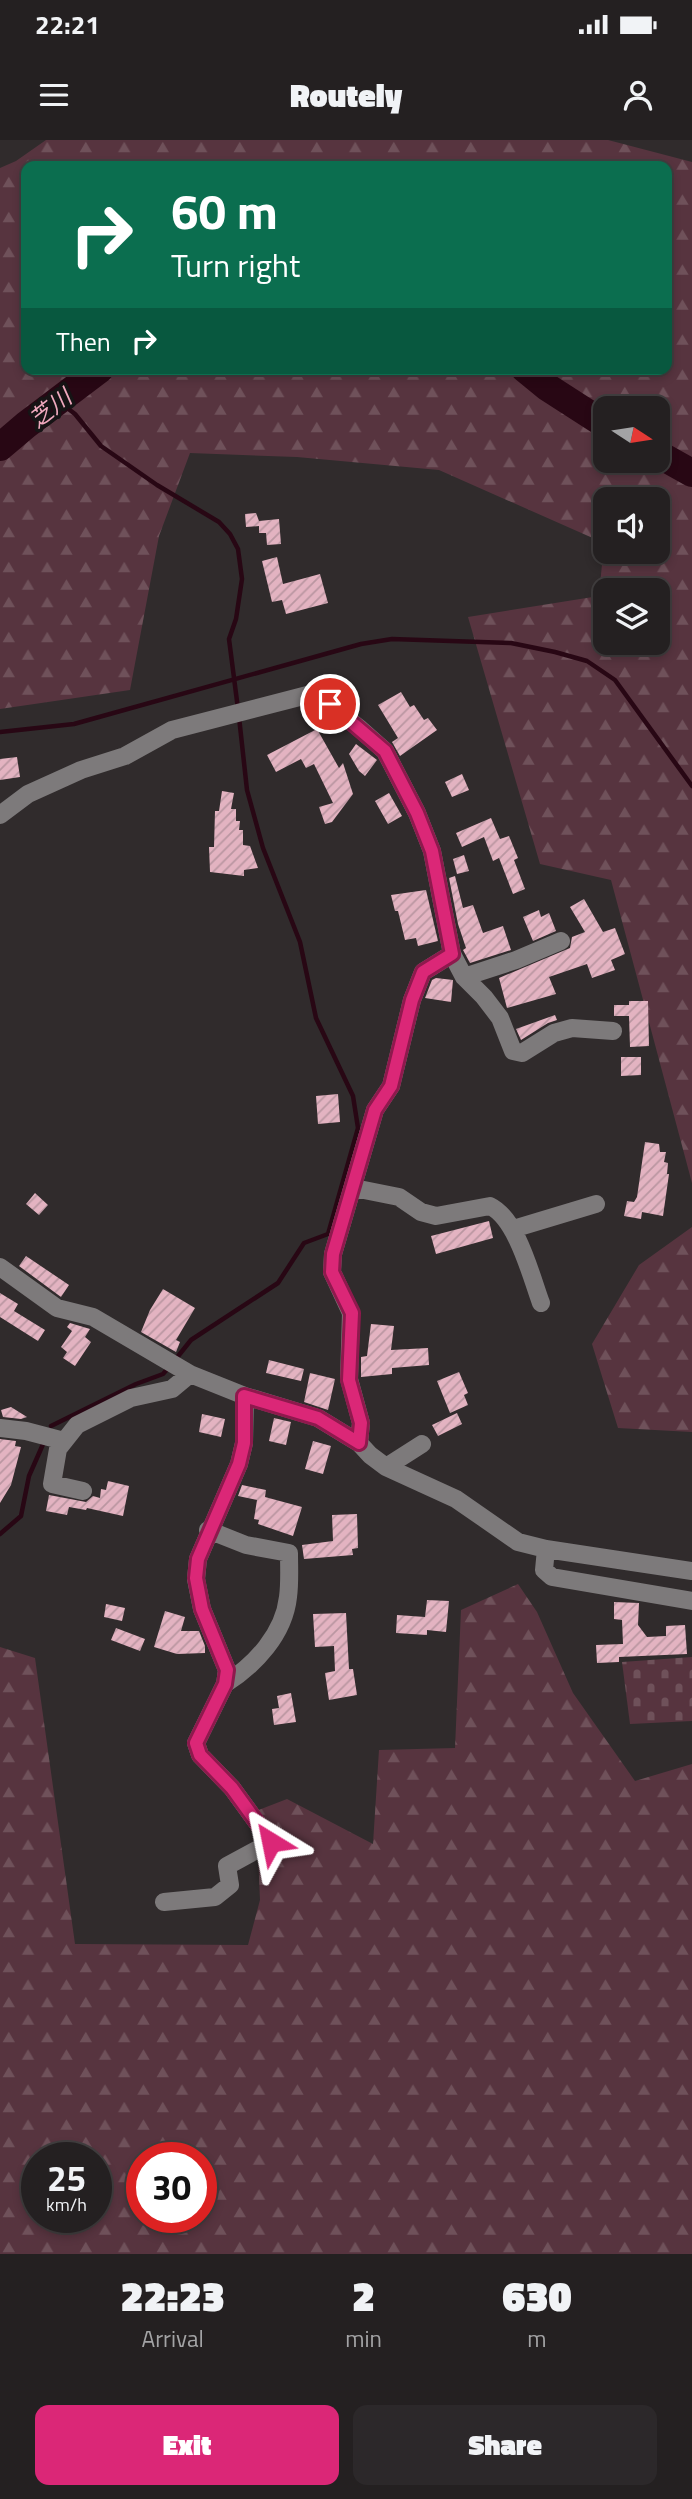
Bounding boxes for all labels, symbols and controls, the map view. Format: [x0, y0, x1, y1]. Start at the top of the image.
text: 22:21 [35, 5, 100, 44]
text: Routely [290, 71, 402, 119]
icon: menu [35, 76, 73, 114]
icon: person [619, 76, 657, 114]
text: 60 m [171, 173, 278, 248]
icon: right [56, 189, 147, 280]
text: Turn right [171, 241, 300, 289]
text: Then [56, 322, 111, 361]
icon: right [125, 322, 163, 360]
water label: 芝川 [21, 378, 81, 436]
north arrow [593, 396, 670, 472]
map controls [593, 396, 670, 655]
button: sound [593, 487, 670, 564]
button: layers [593, 578, 670, 655]
pin [300, 674, 360, 734]
icon: arrive [311, 685, 349, 723]
position arrow [234, 1805, 308, 1879]
speed limit sign: 30 [126, 2142, 217, 2233]
text: 25 [47, 2151, 86, 2205]
text: km/h [46, 2191, 87, 2218]
text: 22:23 [120, 2263, 225, 2327]
text: 2 [352, 2263, 375, 2327]
text: 630 [502, 2263, 572, 2327]
text: Arrival [141, 2321, 204, 2356]
text: min [345, 2321, 382, 2356]
text: m [527, 2321, 547, 2356]
button: Exit [35, 2405, 339, 2485]
button: Share [353, 2405, 657, 2485]

